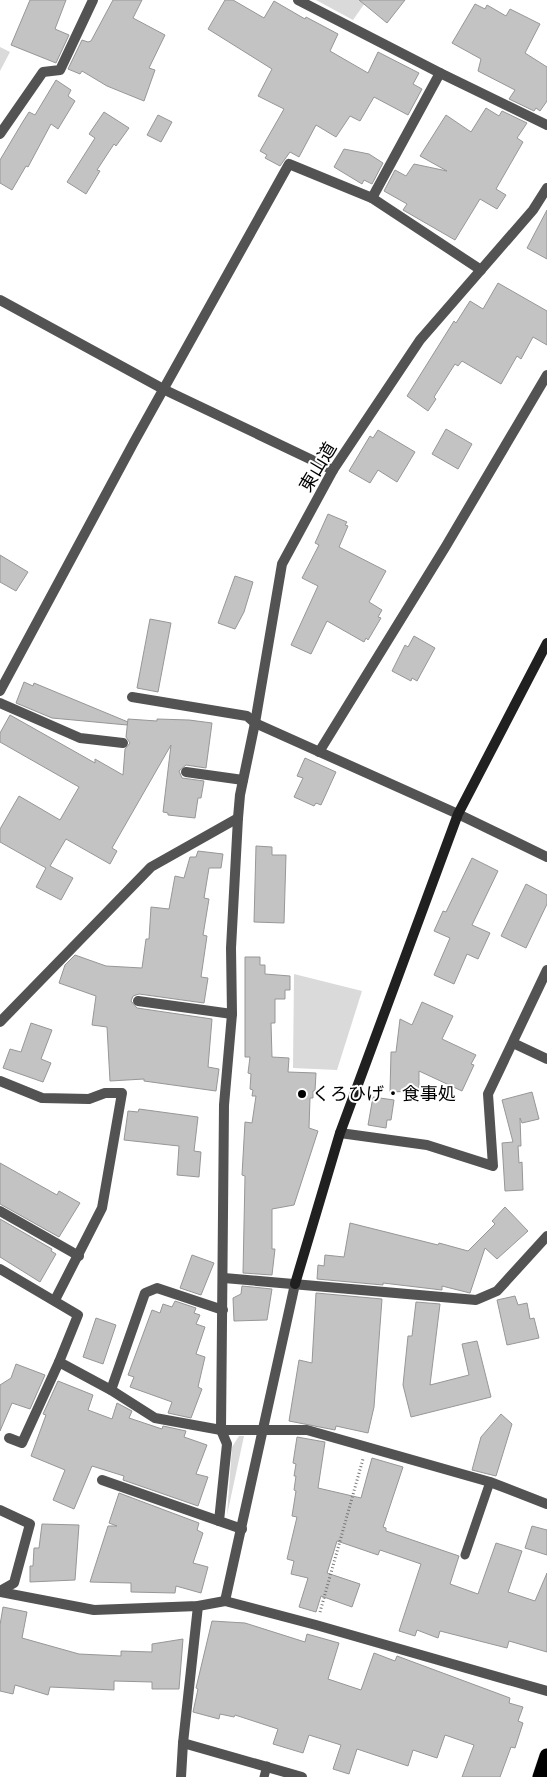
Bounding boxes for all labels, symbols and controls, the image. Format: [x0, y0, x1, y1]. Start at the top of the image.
street label: 東山道 [296, 439, 343, 497]
place label: くろひげ・食事処 [312, 1084, 456, 1107]
marker: くろひげ・食事処 [296, 1088, 308, 1100]

